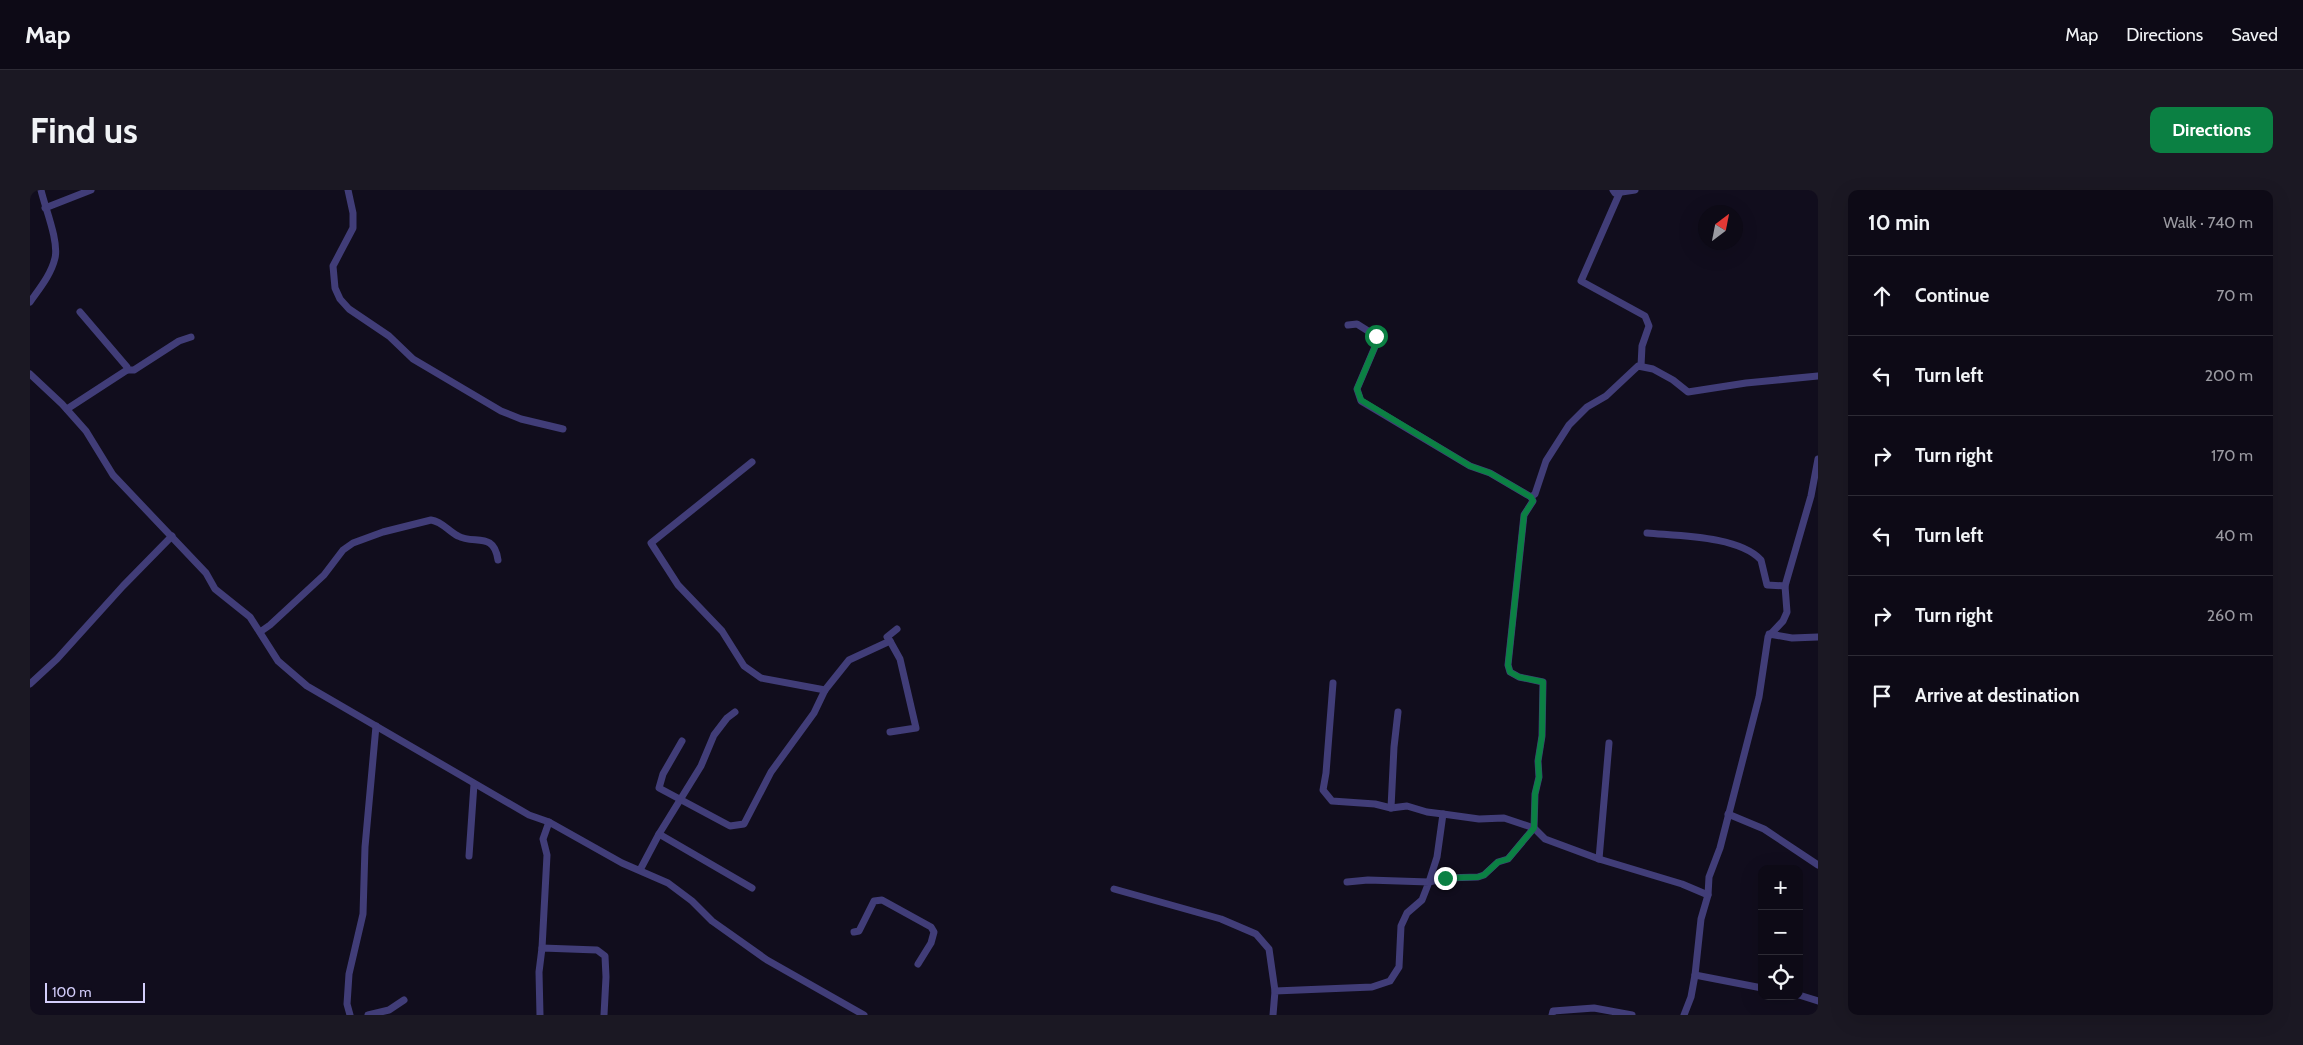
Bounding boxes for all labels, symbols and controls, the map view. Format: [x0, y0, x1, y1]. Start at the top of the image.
text: Map [25, 20, 71, 49]
text: Map [2065, 24, 2098, 46]
text: Directions [2126, 24, 2203, 46]
text: Saved [2231, 24, 2278, 46]
button: Directions [2150, 107, 2273, 153]
text: Find us [30, 109, 138, 152]
north arrow [1698, 205, 1743, 250]
text: 10 min [1868, 210, 1930, 235]
text: Walk · 740 m [2163, 213, 2253, 232]
icon: ahead [1868, 282, 1896, 310]
text: Continue [1915, 284, 1989, 307]
text: 70 m [2216, 286, 2253, 305]
route start [1365, 325, 1388, 348]
icon: left [1868, 362, 1896, 390]
text: Turn left [1915, 364, 1983, 387]
text: 200 m [2205, 366, 2253, 385]
icon: right [1868, 442, 1896, 470]
text: Turn right [1915, 444, 1993, 467]
text: 170 m [2211, 446, 2253, 465]
icon: left [1868, 522, 1896, 550]
text: Turn left [1915, 524, 1983, 547]
text: 40 m [2215, 526, 2253, 545]
icon: right [1868, 602, 1896, 630]
text: Turn right [1915, 604, 1993, 627]
text: 260 m [2207, 606, 2253, 625]
icon: arrive [1868, 682, 1896, 710]
text: Arrive at destination [1915, 684, 2079, 707]
map controls [1758, 865, 1803, 1000]
button: + [1758, 865, 1803, 910]
route end [1434, 867, 1457, 890]
button: − [1758, 910, 1803, 955]
button: locate [1758, 955, 1803, 1000]
scale bar [45, 980, 145, 1003]
text: 100 m [52, 983, 92, 1001]

